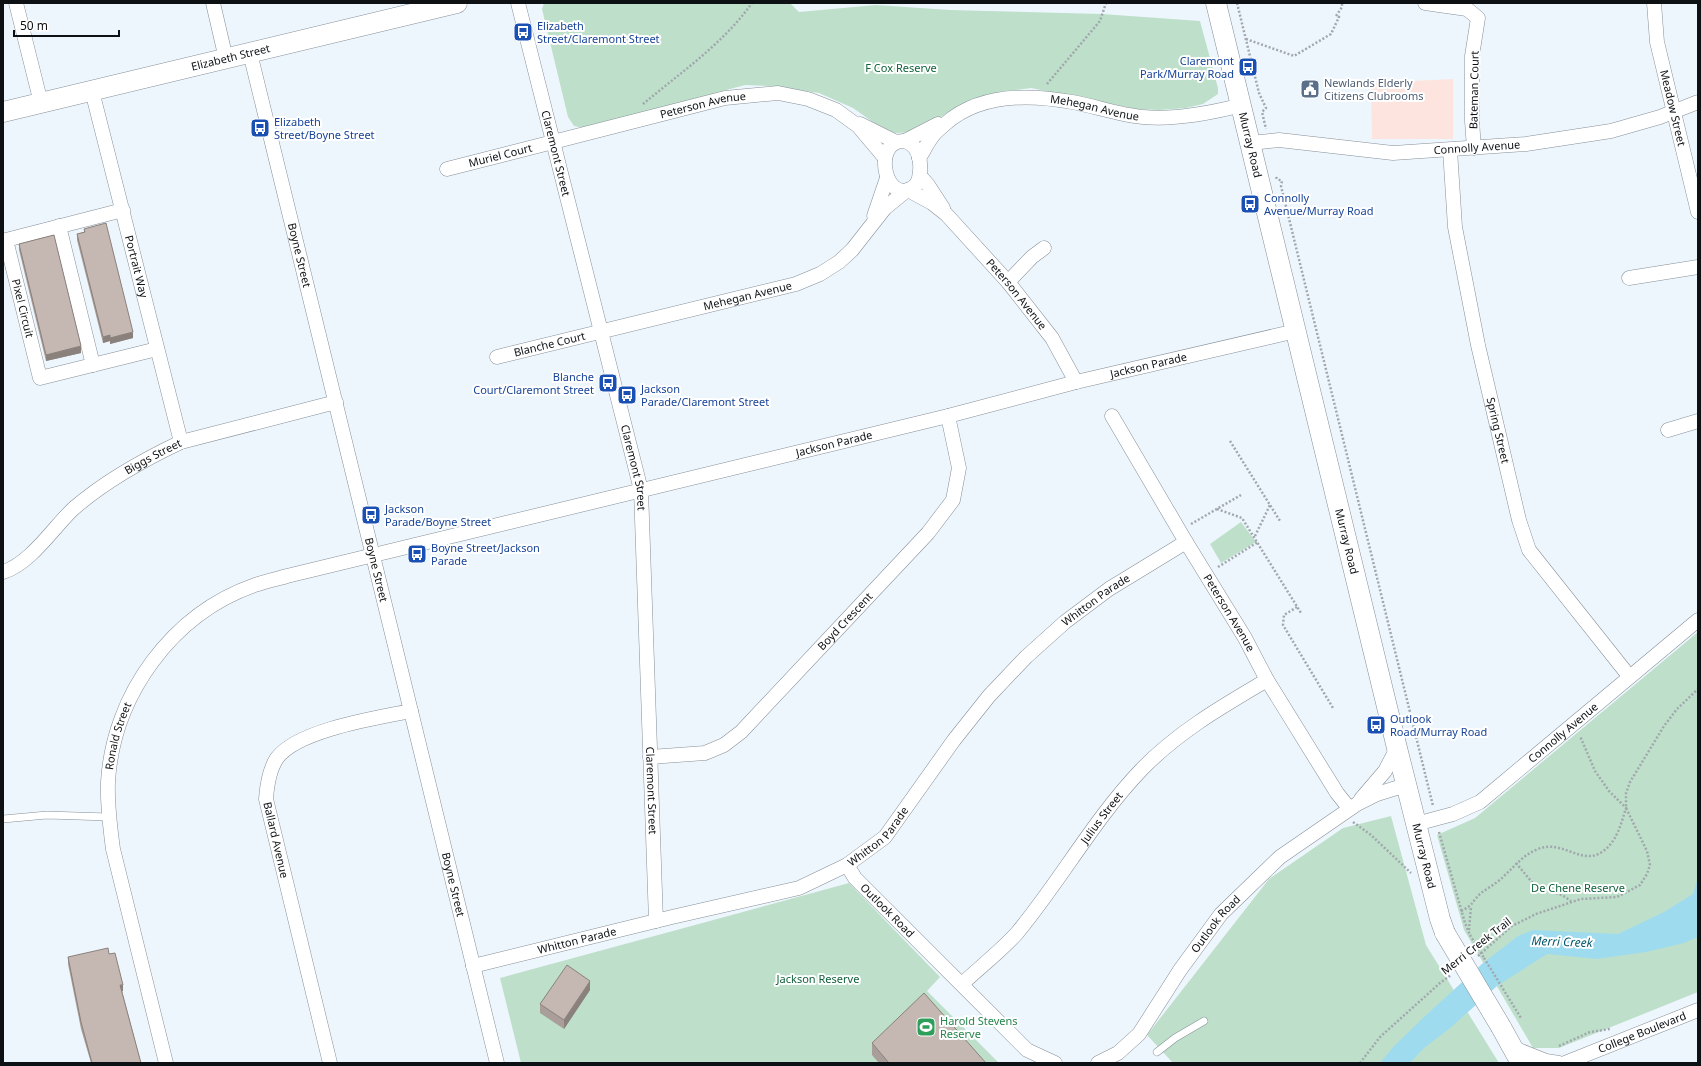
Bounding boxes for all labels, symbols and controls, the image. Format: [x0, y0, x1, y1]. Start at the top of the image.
scale bar [14, 12, 119, 38]
text: 50 m [20, 17, 48, 34]
place label: Elizabeth Street/Claremont Street [537, 18, 660, 46]
bus stop icon: Elizabeth Street/Claremont Street [512, 21, 534, 43]
street label: Elizabeth Street [189, 40, 271, 74]
street label: Bateman Court [1465, 51, 1482, 129]
place label: Claremont Park/Murray Road [1140, 53, 1234, 81]
bus stop icon: Claremont Park/Murray Road [1237, 56, 1259, 78]
park label: F Cox Reserve [865, 60, 937, 75]
street label: Meadow Street [1657, 68, 1690, 148]
place label: Newlands Elderly Citizens Clubrooms [1324, 75, 1423, 103]
public building icon: Newlands Elderly Citizens Clubrooms [1299, 78, 1321, 100]
street label: Peterson Avenue [658, 88, 747, 121]
street label: Mehegan Avenue [1049, 91, 1140, 124]
street label: Claremont Street [538, 109, 574, 198]
street label: Murray Road [1236, 111, 1266, 179]
place label: Elizabeth Street/Boyne Street [274, 114, 375, 142]
bus stop icon: Elizabeth Street/Boyne Street [249, 117, 271, 139]
street label: Connolly Avenue [1433, 136, 1521, 157]
street label: Muriel Court [467, 140, 534, 170]
place label: Connolly Avenue/Murray Road [1264, 190, 1373, 218]
bus stop icon: Connolly Avenue/Murray Road [1239, 193, 1261, 215]
street label: Boyne Street [285, 221, 315, 289]
street label: Portrait Way [122, 234, 152, 299]
street label: Peterson Avenue [983, 255, 1051, 333]
street label: Pixel Circuit [9, 277, 38, 339]
street label: Mehegan Avenue [702, 277, 793, 313]
street label: Blanche Court [512, 328, 587, 360]
street label: Jackson Parade [1108, 349, 1188, 381]
place label: Blanche Court/Claremont Street [473, 369, 594, 397]
bus stop icon: Blanche Court/Claremont Street [597, 372, 619, 394]
place label: Jackson Parade/Claremont Street [640, 381, 769, 409]
bus stop icon: Jackson Parade/Claremont Street [616, 384, 638, 406]
street label: Spring Street [1483, 396, 1513, 465]
street label: Claremont Street [618, 423, 650, 511]
street label: Jackson Parade [793, 427, 874, 460]
street label: Biggs Street [121, 435, 184, 477]
place label: Jackson Parade/Boyne Street [384, 501, 491, 529]
bus stop icon: Jackson Parade/Boyne Street [360, 504, 382, 526]
street label: Murray Road [1332, 507, 1362, 575]
street label: Boyne Street [362, 536, 392, 603]
place label: Boyne Street/Jackson Parade [431, 540, 540, 568]
bus stop icon: Boyne Street/Jackson Parade [406, 543, 428, 565]
street label: Whitton Parade [1058, 570, 1132, 629]
street label: Peterson Avenue [1200, 571, 1259, 654]
street label: Boyd Crescent [814, 589, 875, 653]
street label: Connolly Avenue [1525, 699, 1601, 766]
street label: Ronald Street [101, 700, 134, 771]
place label: Outlook Road/Murray Road [1390, 711, 1487, 739]
bus stop icon: Outlook Road/Murray Road [1365, 714, 1387, 736]
street label: Claremont Street [643, 746, 661, 835]
street label: Julius Street [1076, 788, 1126, 847]
street label: Ballard Avenue [260, 800, 293, 879]
street label: Whitton Parade [844, 803, 911, 869]
street label: Murray Road [1409, 822, 1440, 890]
street label: Boyne Street [439, 851, 469, 918]
street label: Outlook Road [857, 880, 918, 940]
park label: De Chene Reserve [1531, 880, 1625, 895]
street label: Outlook Road [1187, 891, 1243, 956]
street label: Merri Creek Trail [1438, 913, 1514, 978]
street label: Whitton Parade [536, 923, 618, 957]
water label: Merri Creek [1531, 932, 1594, 951]
park label: Jackson Reserve [776, 971, 859, 986]
street label: College Boulevard [1596, 1008, 1688, 1056]
place label: Harold Stevens Reserve [940, 1013, 1018, 1041]
sports icon: Harold Stevens Reserve [915, 1016, 937, 1038]

